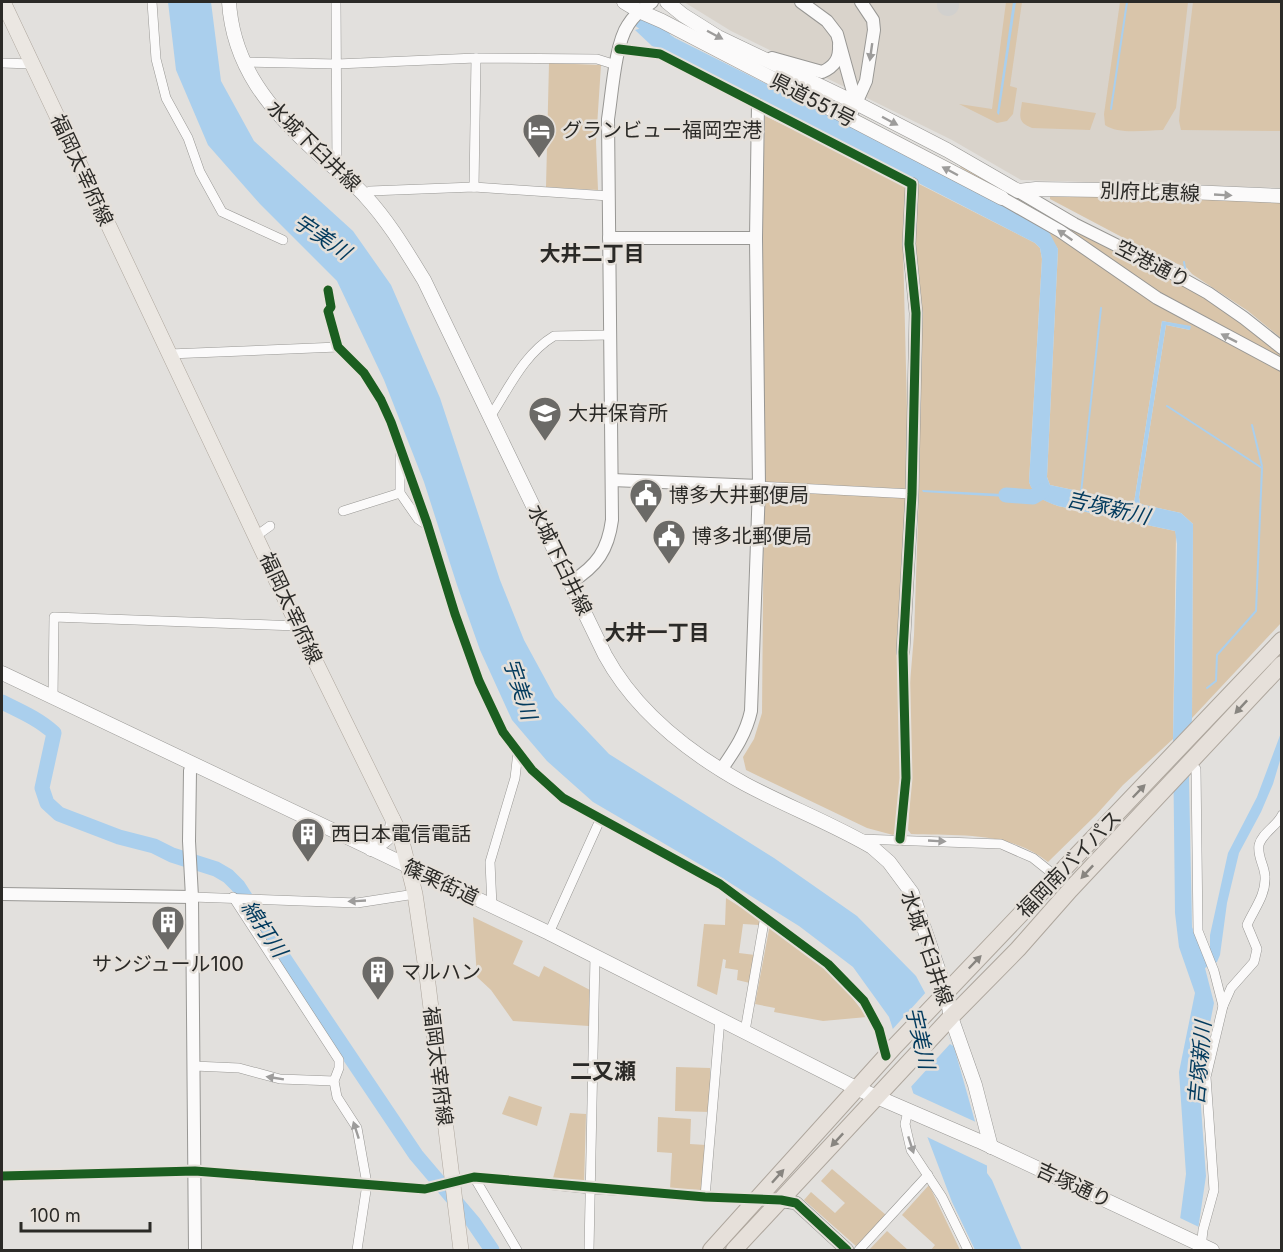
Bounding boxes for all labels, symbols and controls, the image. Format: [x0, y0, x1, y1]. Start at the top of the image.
one-way arrow [707, 30, 724, 40]
one-way arrow [866, 42, 875, 61]
street label: 県道551号 [766, 68, 860, 132]
street label: 水城下臼井線 [263, 96, 365, 196]
street label: 福岡太宰府線 [46, 111, 118, 229]
hotel icon: グランビュー福岡空港 [521, 112, 557, 159]
one-way arrow [881, 116, 898, 126]
place label: グランビュー福岡空港 [562, 118, 762, 142]
one-way arrow [942, 166, 959, 176]
street label: 別府比恵線 [1100, 178, 1200, 206]
one-way arrow [1214, 190, 1233, 199]
water label: 宇美川 [289, 209, 357, 266]
one-way arrow [1057, 229, 1073, 241]
street label: 空港通り [1112, 235, 1194, 293]
district label: 大井二丁目 [540, 241, 645, 266]
one-way arrow [1221, 333, 1238, 343]
school or university icon: 大井保育所 [527, 395, 563, 442]
place label: 大井保育所 [568, 401, 668, 425]
public building icon: 博多大井郵便局 [628, 477, 664, 524]
place label: 博多大井郵便局 [669, 483, 809, 507]
water label: 吉塚新川 [1064, 486, 1154, 530]
street label: 水城下臼井線 [523, 501, 597, 619]
public building icon: 博多北郵便局 [651, 518, 687, 565]
place label: 博多北郵便局 [692, 524, 812, 548]
street label: 福岡太宰府線 [255, 549, 327, 667]
district label: 大井一丁目 [605, 620, 710, 645]
water label: 宇美川 [499, 655, 543, 725]
one-way arrow [1234, 699, 1248, 714]
one-way arrow [1132, 784, 1146, 799]
street label: 福岡南バイパス [1012, 805, 1126, 923]
building icon: 西日本電信電話 [290, 816, 326, 863]
place label: 西日本電信電話 [331, 822, 471, 846]
one-way arrow [928, 837, 947, 846]
street label: 篠栗街道 [400, 854, 482, 910]
one-way arrow [1081, 864, 1094, 879]
street label: 水城下臼井線 [896, 887, 958, 1009]
water label: 綿打川 [236, 896, 294, 963]
one-way arrow [347, 897, 366, 906]
building icon: サンジュール100 [150, 904, 186, 951]
place label: サンジュール100 [92, 952, 244, 976]
building icon: マルハン [360, 954, 396, 1001]
one-way arrow [967, 955, 981, 969]
place label: マルハン [401, 960, 481, 984]
water label: 宇美川 [901, 1004, 940, 1073]
street label: 福岡太宰府線 [419, 1005, 457, 1127]
water label: 吉塚新川 [1183, 1018, 1216, 1106]
district label: 二又瀬 [570, 1058, 636, 1084]
one-way arrow [266, 1073, 285, 1082]
one-way arrow [351, 1121, 360, 1139]
one-way arrow [831, 1133, 845, 1147]
one-way arrow [907, 1136, 916, 1154]
street label: 吉塚通り [1033, 1157, 1115, 1213]
one-way arrow [771, 1169, 784, 1184]
scale bar [21, 1195, 150, 1233]
text: 100 m [30, 1205, 81, 1226]

